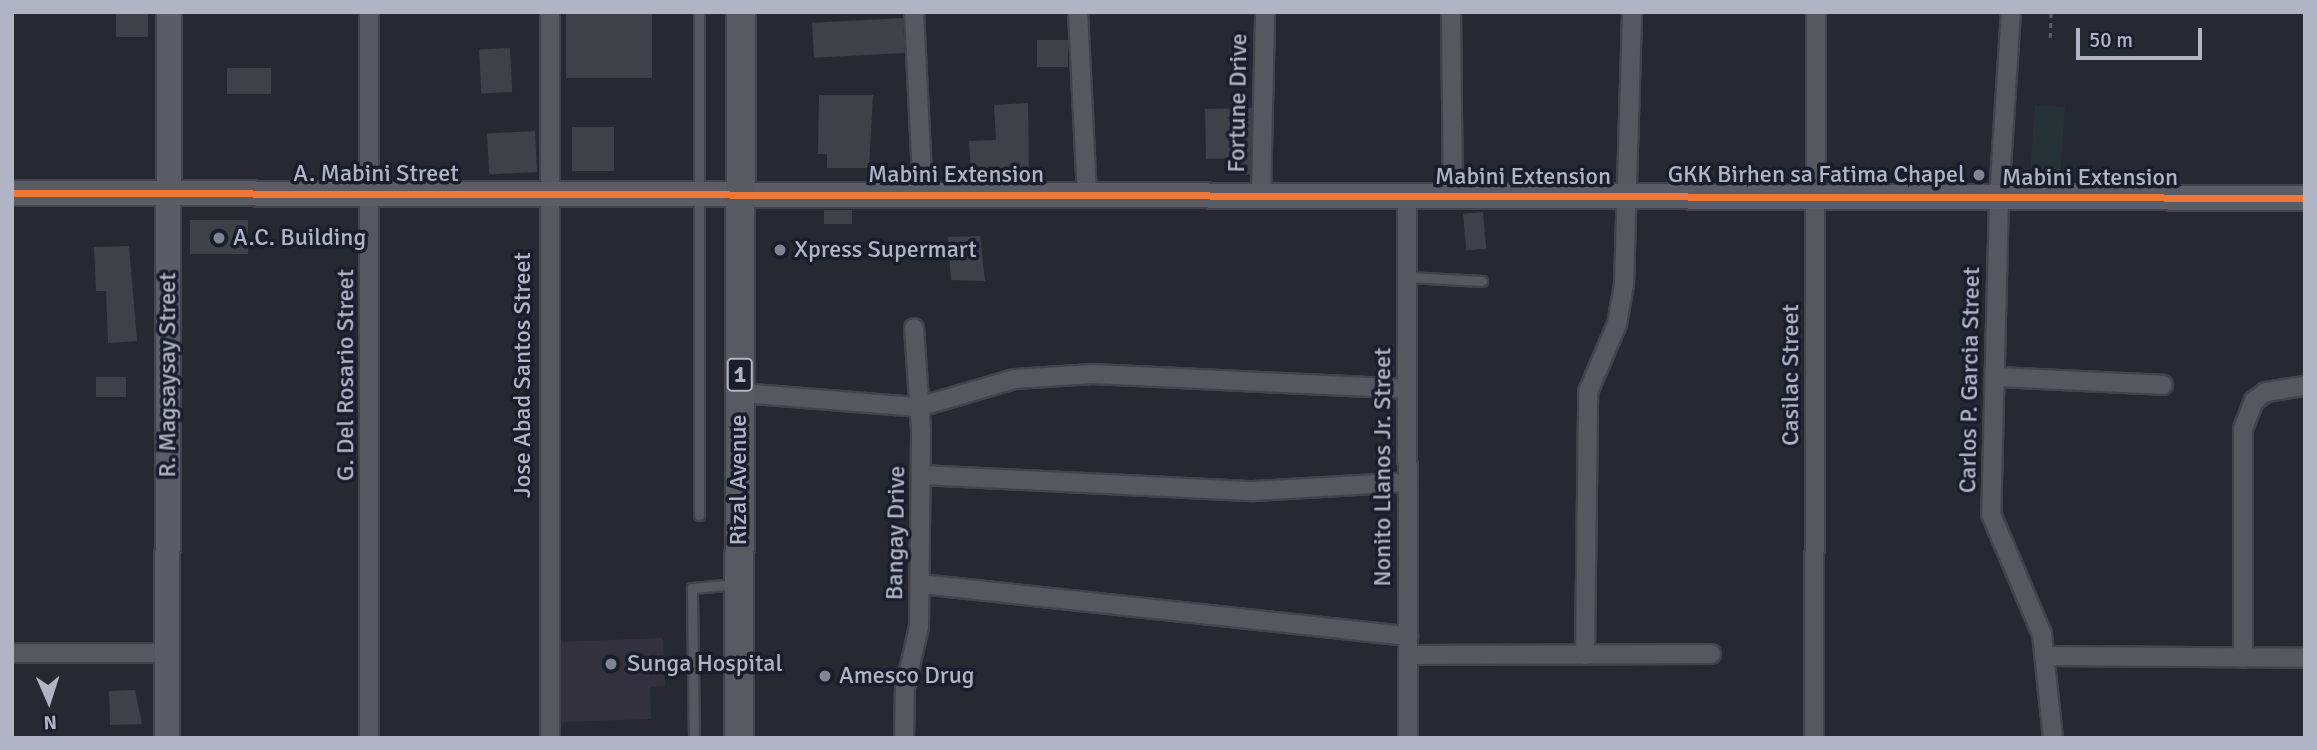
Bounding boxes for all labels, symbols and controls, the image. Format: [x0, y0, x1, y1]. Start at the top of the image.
scale bar [2079, 14, 2205, 58]
text: 50 m [2089, 27, 2133, 53]
street label: Fortune Drive [1222, 33, 1254, 173]
street label: A. Mabini Street [293, 160, 459, 188]
street label: Mabini Extension [868, 161, 1044, 189]
place label: GKK Birhen sa Fatima Chapel [1668, 161, 1965, 189]
street label: Mabini Extension [1435, 163, 1611, 191]
street label: Mabini Extension [2002, 164, 2178, 192]
marker: GKK Birhen sa Fatima Chapel [1971, 167, 1987, 183]
place label: A.C. Building [233, 224, 366, 252]
marker: A.C. Building [211, 230, 227, 246]
place label: Xpress Supermart [794, 236, 977, 264]
marker: Xpress Supermart [772, 242, 788, 258]
street label: Jose Abad Santos Street [509, 252, 537, 498]
street label: Carlos P. Garcia Street [1954, 267, 1986, 493]
street label: G. Del Rosario Street [332, 269, 360, 481]
street label: R. Magsaysay Street [154, 272, 182, 478]
street label: Casilac Street [1777, 304, 1805, 446]
street label: Nonito Llanos Jr. Street [1369, 347, 1397, 587]
road number: 1 [726, 356, 754, 394]
street label: Rizal Avenue [725, 414, 753, 546]
street label: Bangay Drive [880, 466, 912, 600]
place label: Sunga Hospital [627, 650, 783, 678]
marker: Sunga Hospital [601, 654, 621, 674]
place label: Amesco Drug [839, 662, 974, 690]
north arrow [14, 666, 84, 736]
marker: Amesco Drug [817, 668, 833, 684]
text: N [43, 710, 57, 734]

